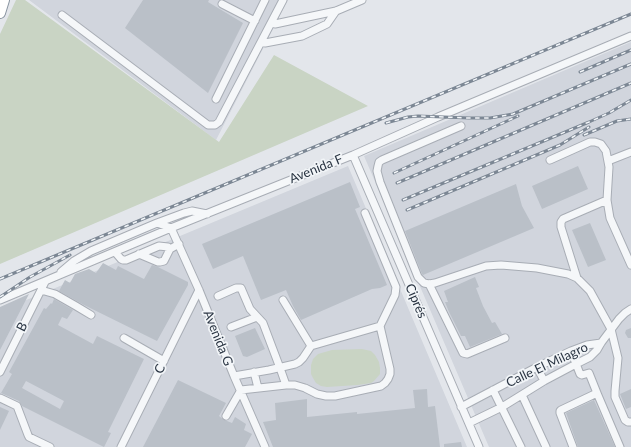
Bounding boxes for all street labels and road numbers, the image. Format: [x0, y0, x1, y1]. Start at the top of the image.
street label: Avenida F [287, 151, 345, 187]
street label: Ciprés [402, 281, 430, 321]
street label: Avenida G [200, 308, 236, 368]
street label: B [13, 320, 31, 334]
street label: Calle El Milagro [504, 339, 590, 391]
street label: C [151, 362, 169, 376]

